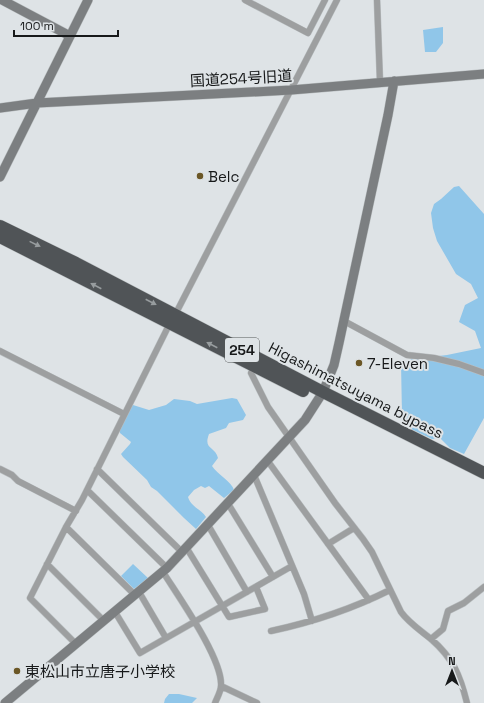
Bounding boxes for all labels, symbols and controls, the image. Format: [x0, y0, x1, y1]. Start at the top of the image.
scale bar [14, 12, 118, 38]
text: 100 m [20, 18, 54, 34]
street label: 国道254号旧道 [189, 66, 293, 90]
place label: Belc [208, 167, 239, 186]
marker: Belc [195, 171, 205, 181]
one-way arrow [29, 240, 41, 247]
one-way arrow [90, 283, 102, 289]
one-way arrow [145, 299, 157, 306]
road number: 254 [225, 338, 259, 362]
street label: Higashimatsuyama bypass [265, 338, 447, 442]
one-way arrow [206, 342, 218, 348]
place label: 7-Eleven [367, 354, 428, 373]
marker: 7-Eleven [354, 358, 364, 368]
north arrow [432, 651, 472, 691]
text: N [448, 654, 456, 668]
place label: 東松山市立唐子小学校 [25, 662, 175, 681]
marker: 東松山市立唐子小学校 [12, 666, 22, 676]

